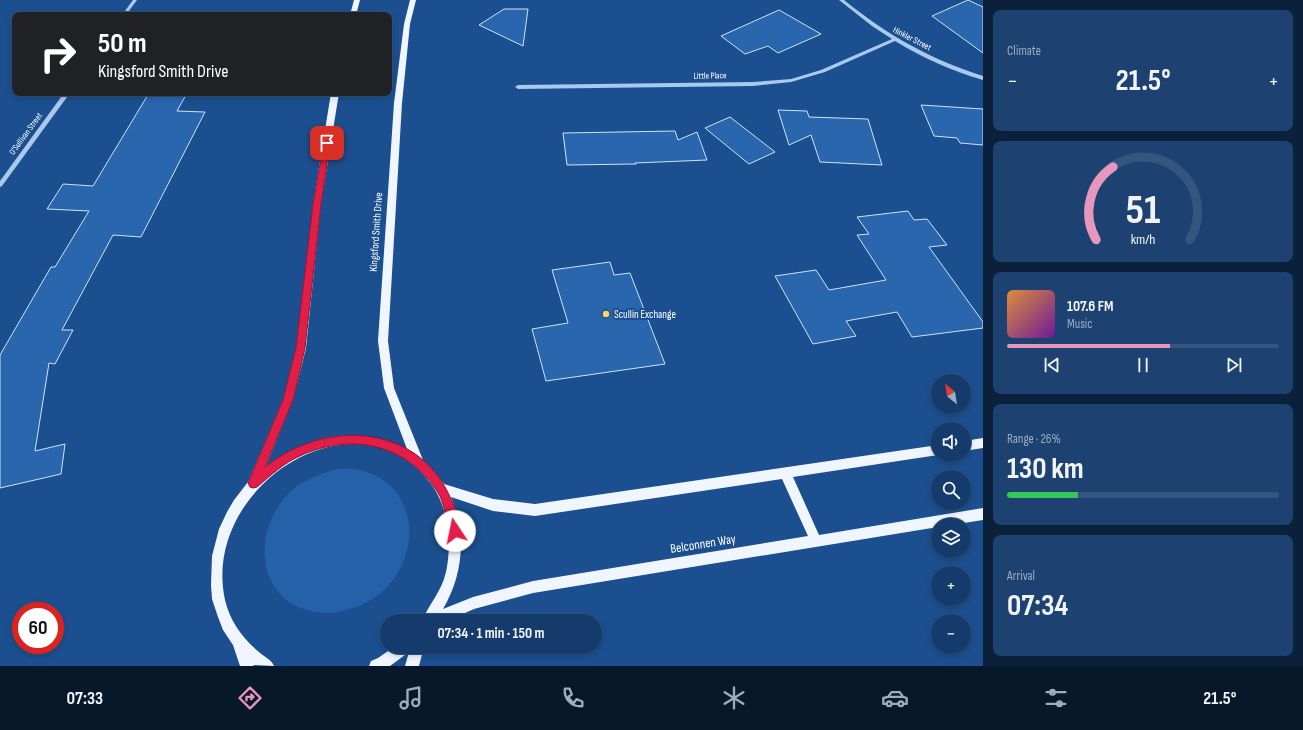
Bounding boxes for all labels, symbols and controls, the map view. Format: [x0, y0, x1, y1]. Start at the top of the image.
street label: Hinkler Street [891, 25, 933, 54]
text: 50 m [98, 27, 147, 60]
icon: right [32, 28, 84, 80]
text: Climate [1007, 43, 1041, 59]
text: Kingsford Smith Drive [98, 61, 229, 82]
text: 21.5° [1115, 63, 1171, 99]
text: − [1007, 68, 1018, 95]
text: + [1268, 68, 1279, 95]
street label: Little Place [693, 70, 727, 82]
street label: O'Sullivan Street [7, 110, 45, 157]
pin [310, 126, 344, 160]
icon: arrive [316, 132, 338, 154]
text: 51 [1126, 186, 1160, 235]
street label: Kingsford Smith Drive [367, 192, 385, 272]
text: km/h [1131, 230, 1155, 247]
text: 107.6 FM [1067, 297, 1113, 316]
place label: Scullin Exchange [614, 308, 676, 321]
marker: Scullin Exchange [601, 309, 611, 319]
text: Music [1067, 316, 1092, 332]
icon: previous [1041, 354, 1063, 376]
icon: pause [1132, 354, 1154, 376]
icon: next [1223, 354, 1245, 376]
north arrow [931, 374, 971, 414]
map controls [931, 374, 971, 654]
button: sound [931, 422, 971, 462]
text: Range · 26% [1007, 431, 1061, 447]
text: 130 km [1007, 451, 1084, 487]
button: search [931, 470, 971, 510]
position arrow [434, 510, 476, 552]
button: layers [931, 518, 971, 558]
street label: Belconnen Way [669, 531, 737, 557]
button: + [931, 566, 971, 606]
text: Arrival [1007, 568, 1035, 584]
text: 07:34 [1007, 588, 1068, 624]
speed limit sign: 60 [12, 602, 64, 654]
button: − [931, 614, 971, 654]
text: 07:34 · 1 min · 150 m [438, 624, 545, 643]
icon: directions [236, 684, 264, 712]
icon: music [397, 684, 425, 712]
icon: phone [559, 684, 587, 712]
icon: climate [720, 684, 748, 712]
icon: car [881, 684, 909, 712]
icon: filters [1042, 684, 1070, 712]
text: 07:33 [67, 688, 103, 709]
text: 21.5° [1203, 688, 1236, 709]

